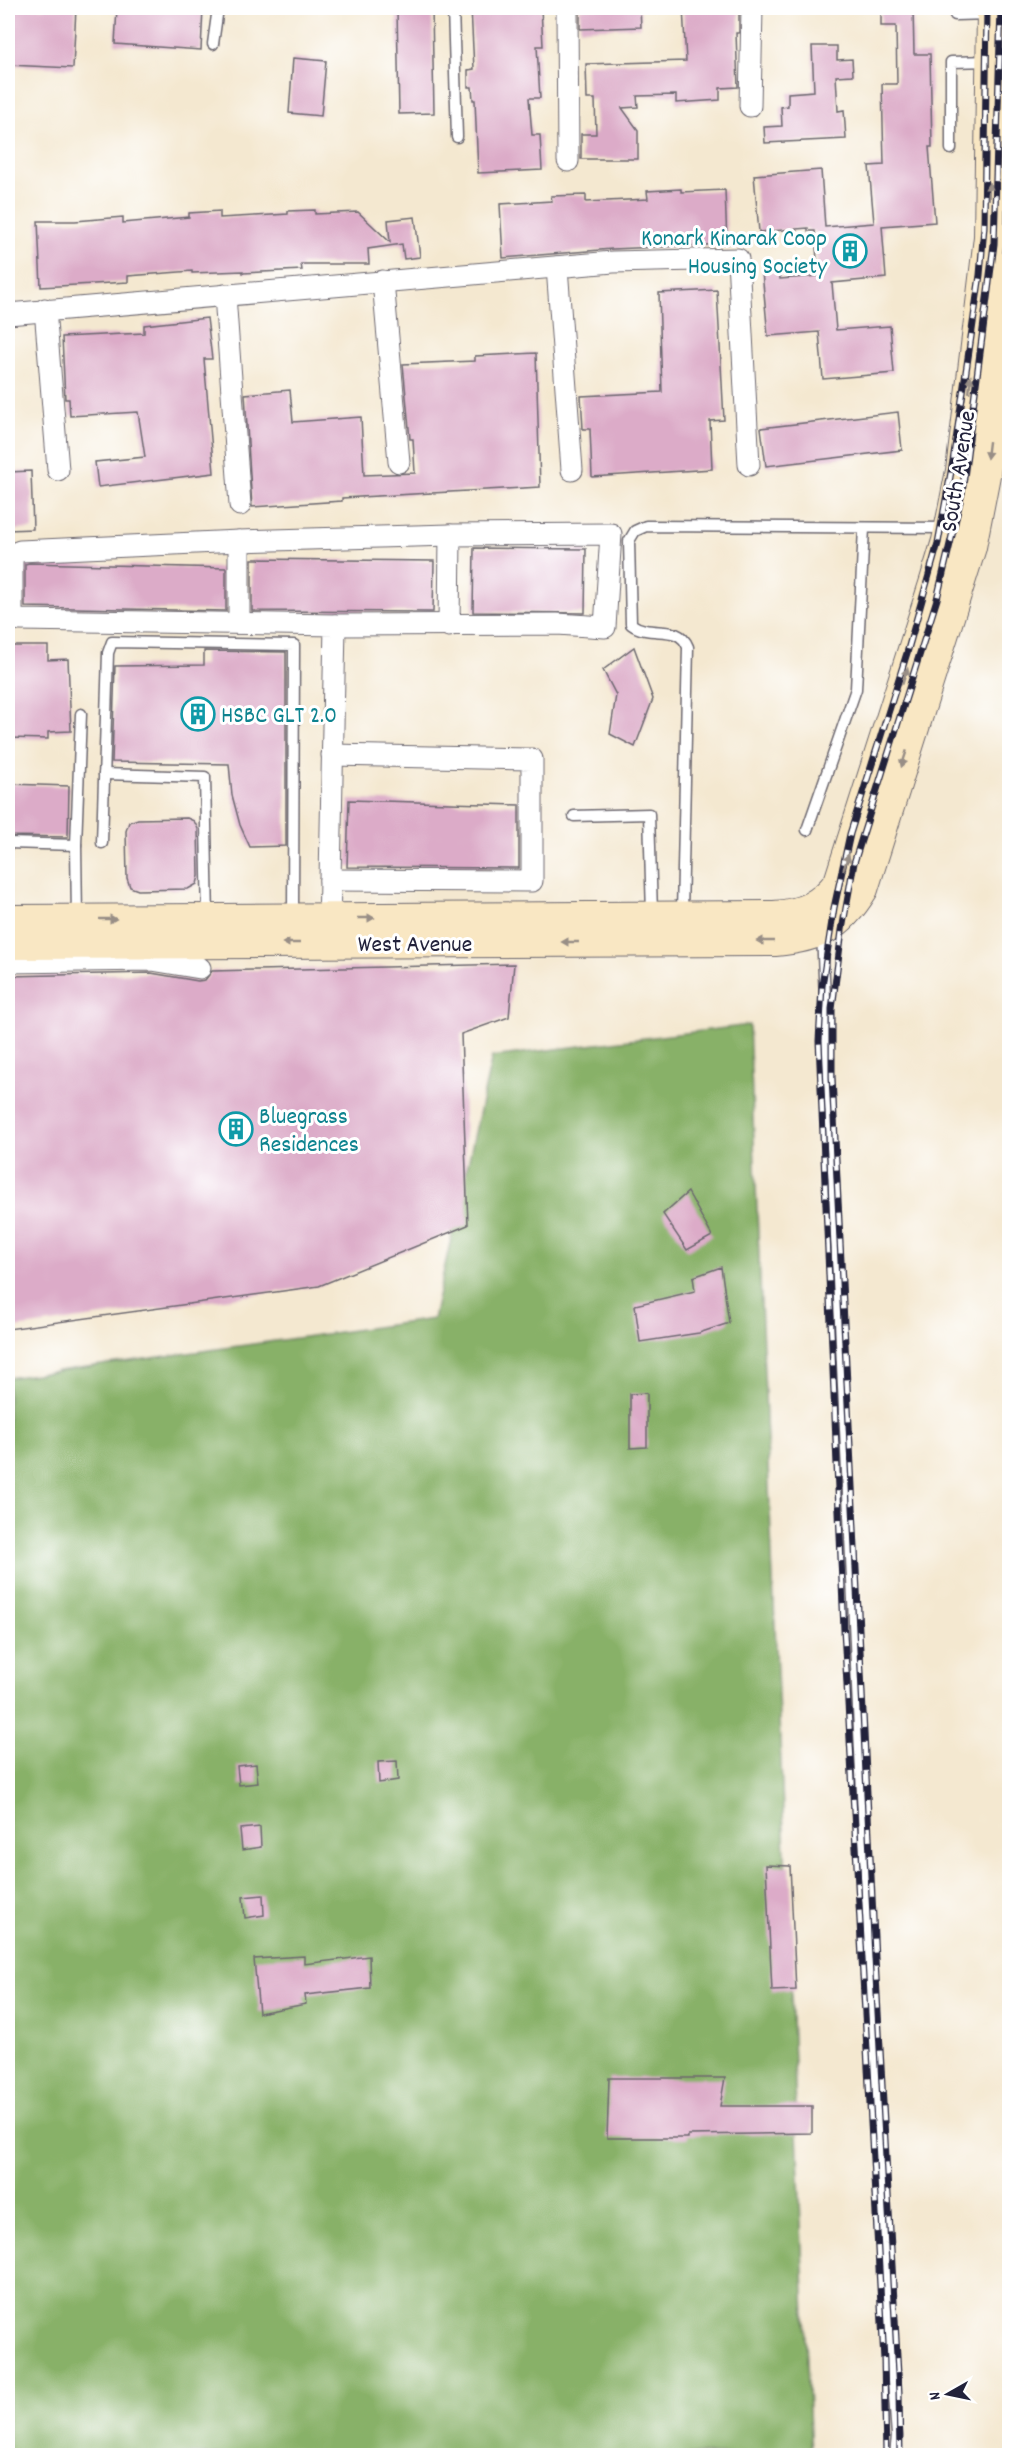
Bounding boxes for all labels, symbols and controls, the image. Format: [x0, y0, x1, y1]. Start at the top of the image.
one-way arrow [984, 181, 994, 200]
place label: Konark Kinarak Coop Housing Society [641, 223, 828, 285]
building icon: Konark Kinarak Coop Housing Society [832, 233, 868, 269]
one-way arrow [966, 375, 975, 394]
street label: South Avenue [934, 408, 986, 535]
one-way arrow [983, 441, 993, 460]
one-way arrow [901, 667, 910, 685]
building icon: HSBC GLT 2.0 [180, 696, 216, 732]
place label: HSBC GLT 2.0 [221, 700, 337, 734]
one-way arrow [899, 750, 909, 768]
one-way arrow [842, 853, 851, 871]
one-way arrow [356, 913, 375, 923]
one-way arrow [98, 914, 117, 924]
street label: West Avenue [358, 929, 472, 963]
one-way arrow [755, 936, 774, 946]
one-way arrow [560, 937, 579, 947]
one-way arrow [281, 938, 300, 948]
place label: Bluegrass Residences [259, 1101, 359, 1163]
building icon: Bluegrass Residences [218, 1111, 254, 1147]
north arrow [918, 2364, 978, 2424]
text: N [924, 2390, 948, 2402]

